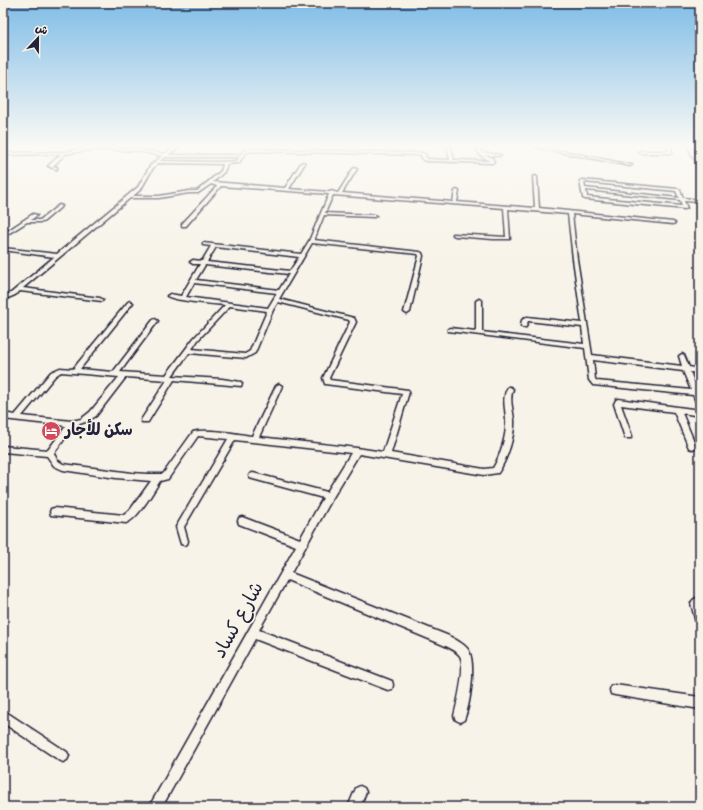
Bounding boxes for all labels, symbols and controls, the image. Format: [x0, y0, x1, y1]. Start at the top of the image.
north arrow [18, 18, 58, 58]
text: ش [32, 21, 50, 40]
place label: سكن للأجار [63, 418, 132, 443]
hotel icon: سكن للأجار [40, 420, 62, 442]
street label: شارع كساد [208, 578, 272, 664]

